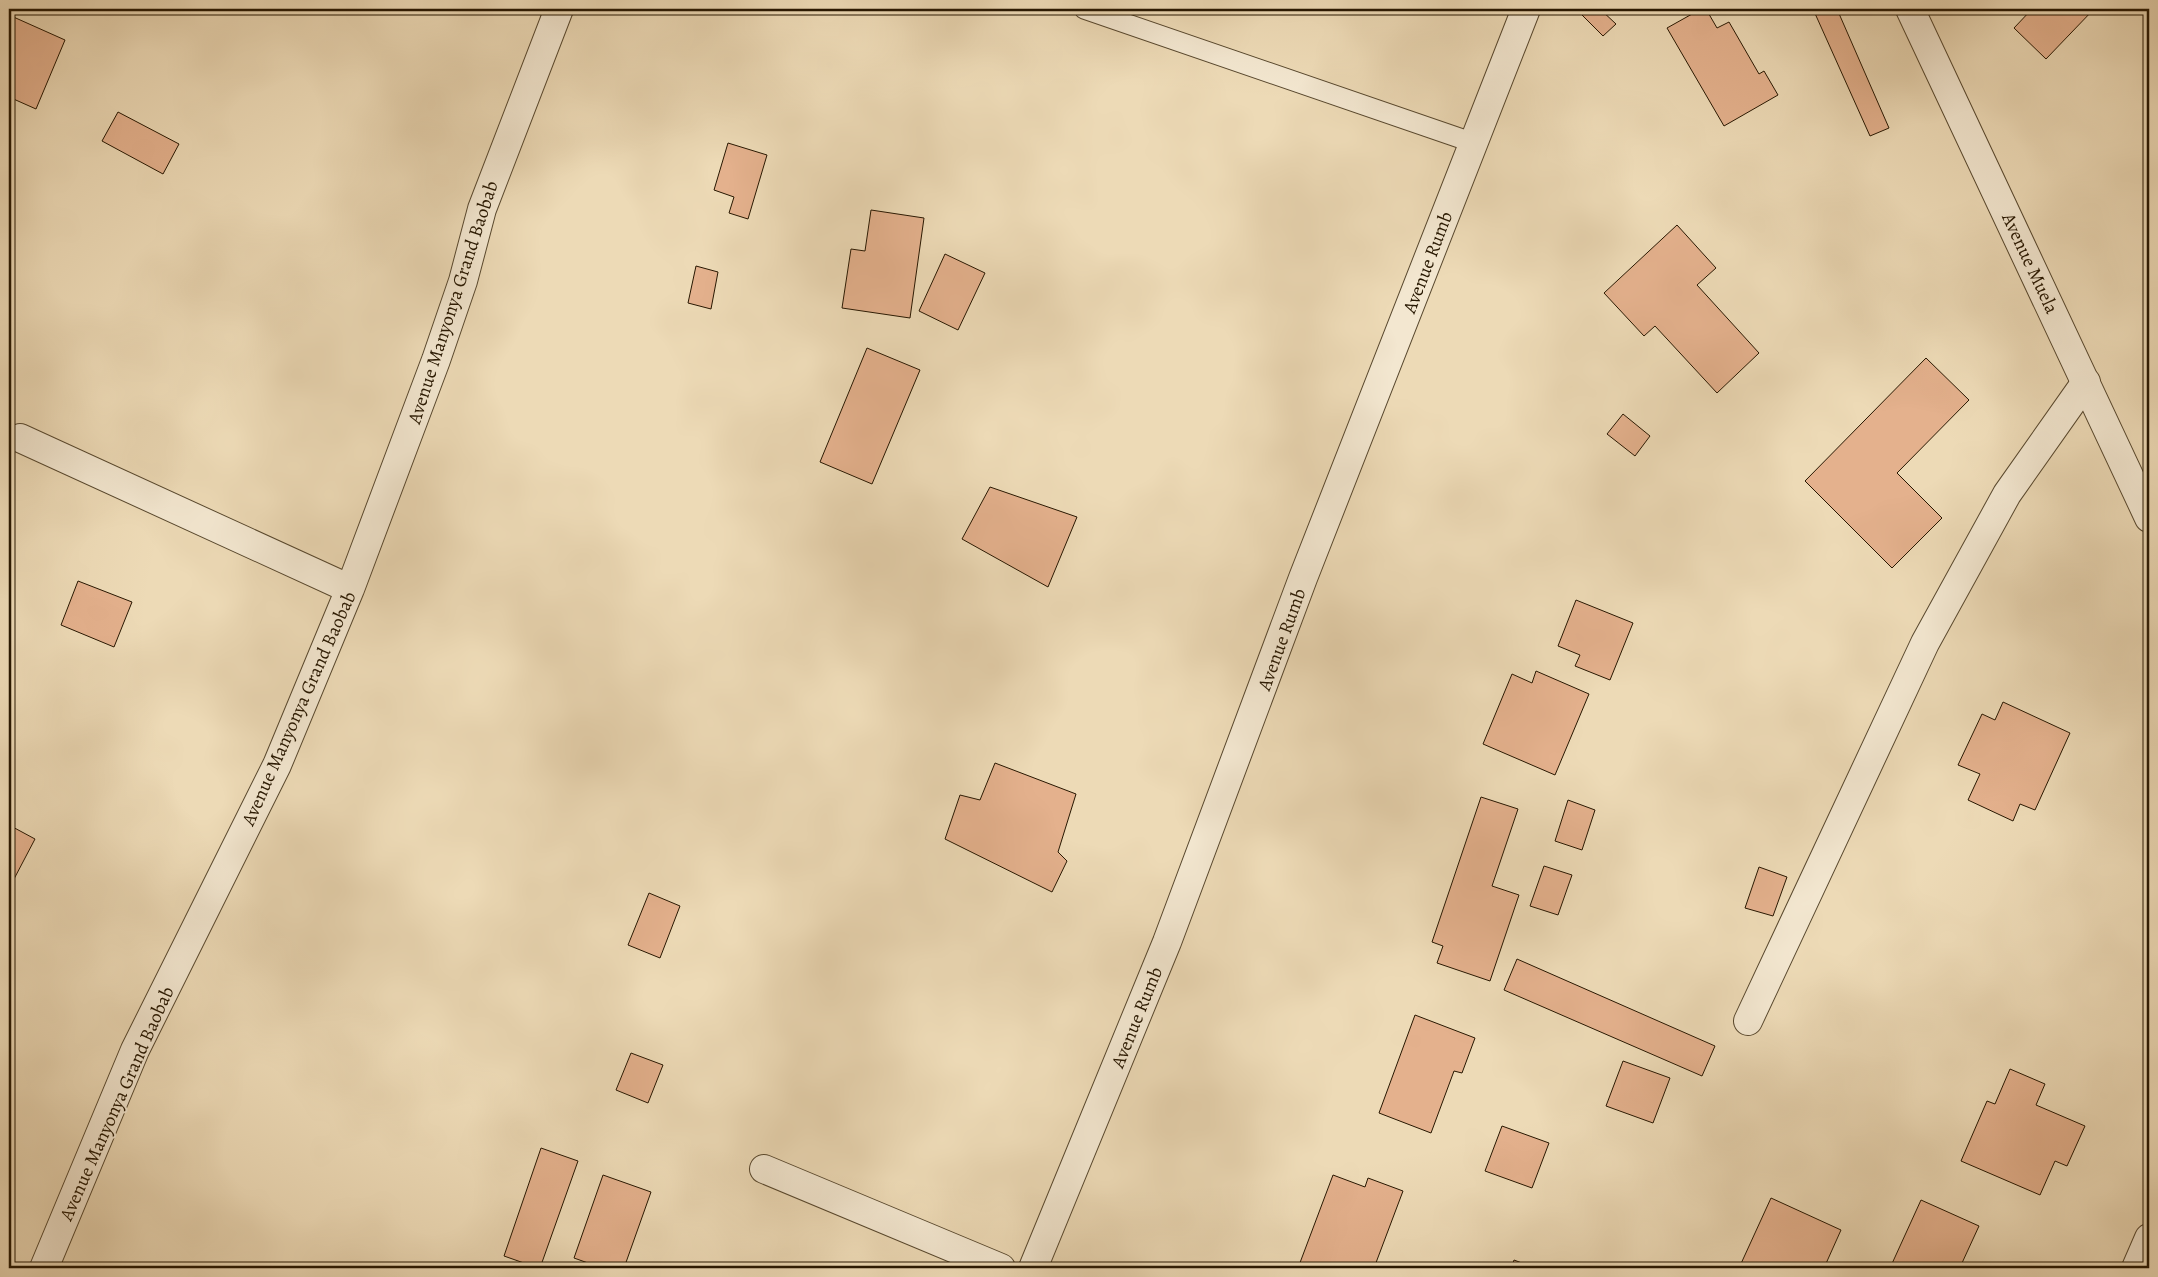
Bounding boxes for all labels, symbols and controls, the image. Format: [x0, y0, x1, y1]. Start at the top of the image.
street label: Avenue Manyonya Grand Baobab [401, 177, 505, 428]
street label: Avenue Rumb [1396, 208, 1459, 318]
street label: Avenue Muela [1995, 208, 2065, 318]
street label: Avenue Rumb [1251, 585, 1312, 695]
street label: Avenue Manyonya Grand Baobab [235, 587, 362, 831]
street label: Avenue Rumb [1104, 963, 1169, 1073]
street label: Avenue Manyonya Grand Baobab [53, 982, 180, 1226]

